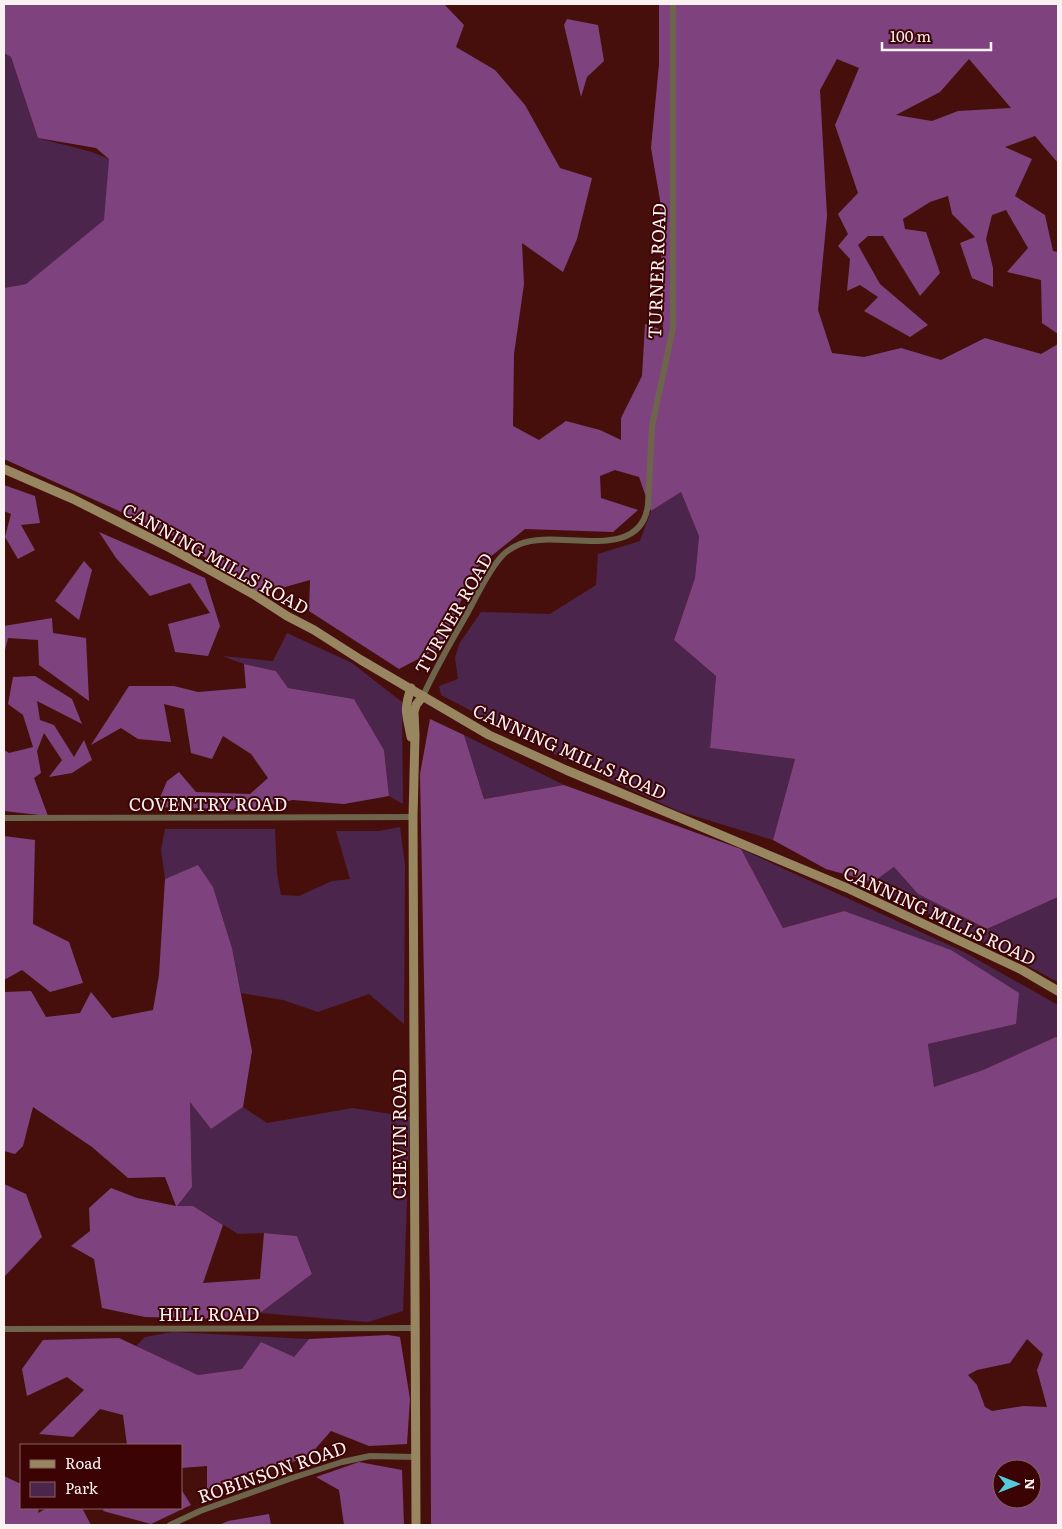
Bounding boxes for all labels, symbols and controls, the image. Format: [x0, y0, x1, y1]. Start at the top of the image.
scale bar [882, 20, 991, 52]
text: 100 m [890, 24, 931, 47]
street label: TURNER ROAD [640, 202, 672, 340]
street label: CANNING MILLS ROAD [118, 495, 314, 621]
street label: TURNER ROAD [407, 547, 499, 679]
street label: CANNING MILLS ROAD [469, 696, 671, 806]
street label: COVENTRY ROAD [129, 790, 287, 817]
street label: CANNING MILLS ROAD [839, 858, 1041, 972]
street label: CHEVIN ROAD [385, 1069, 412, 1199]
street label: HILL ROAD [158, 1300, 260, 1327]
street label: ROBINSON ROAD [194, 1433, 350, 1509]
legend [20, 1444, 182, 1509]
text: Road [65, 1451, 101, 1474]
north arrow [992, 1459, 1042, 1509]
text: Park [65, 1476, 99, 1499]
text: N [1021, 1478, 1041, 1490]

